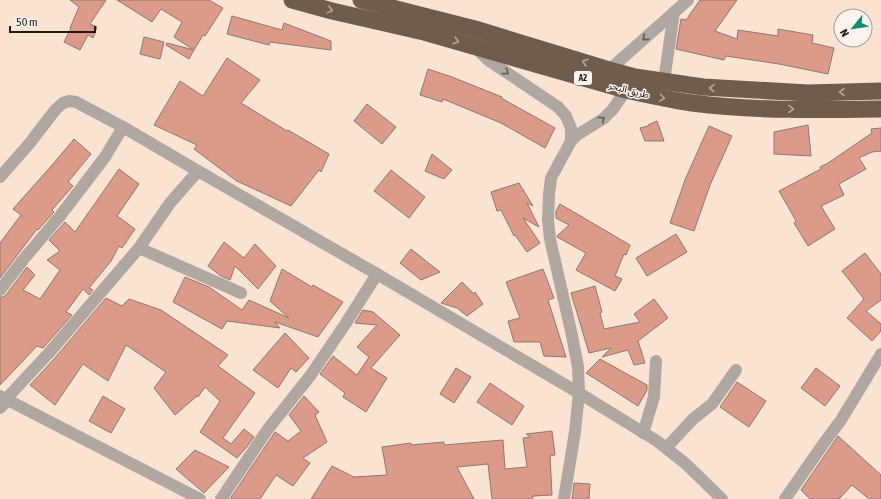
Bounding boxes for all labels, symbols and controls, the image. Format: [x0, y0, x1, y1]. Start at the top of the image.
one-way arrow [326, 6, 333, 14]
scale bar [10, 8, 95, 34]
north arrow [833, 8, 873, 48]
text: 50 m [16, 15, 38, 29]
text: N [838, 27, 851, 39]
one-way arrow [642, 33, 650, 40]
one-way arrow [452, 37, 459, 45]
one-way arrow [582, 59, 589, 67]
one-way arrow [502, 67, 509, 75]
road number: A2 [574, 71, 592, 85]
street label: طريق البحر [606, 79, 651, 101]
one-way arrow [709, 83, 715, 92]
one-way arrow [839, 88, 845, 96]
one-way arrow [659, 93, 665, 102]
one-way arrow [788, 105, 794, 114]
one-way arrow [597, 117, 605, 124]

